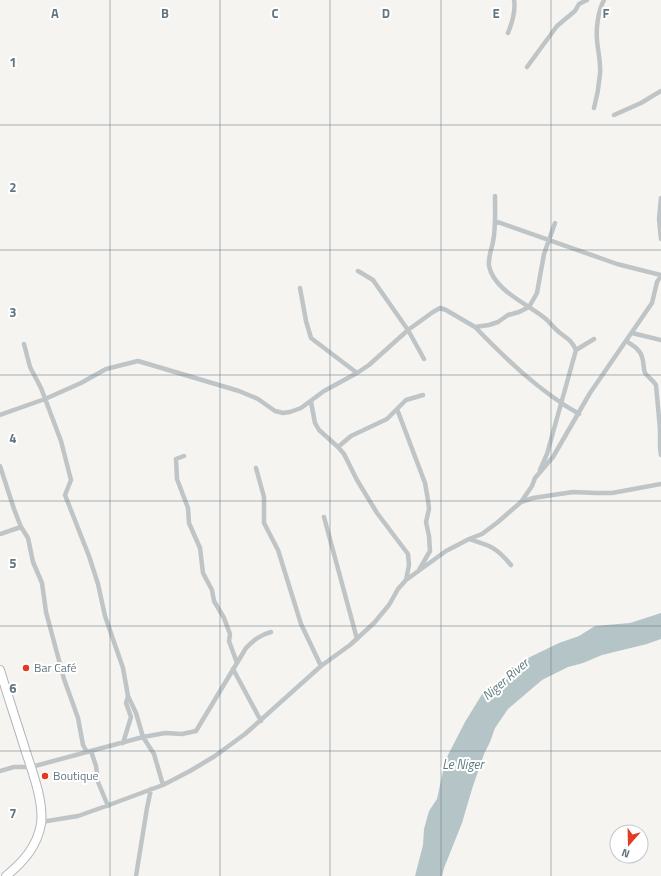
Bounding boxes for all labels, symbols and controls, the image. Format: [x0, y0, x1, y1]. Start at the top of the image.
text: A [51, 3, 59, 23]
text: B [161, 3, 169, 23]
text: C [271, 3, 279, 23]
text: D [382, 3, 390, 23]
text: E [492, 3, 500, 23]
text: F [603, 3, 610, 23]
text: 1 [9, 52, 17, 72]
text: 2 [9, 177, 17, 197]
text: 3 [9, 302, 17, 322]
text: 4 [9, 428, 17, 448]
text: 5 [9, 553, 17, 573]
water label: Niger River [477, 652, 534, 705]
place label: Bar Café [34, 658, 77, 677]
marker: Bar Café [21, 663, 31, 673]
text: 6 [9, 678, 17, 698]
water label: Le Niger [442, 754, 486, 774]
place label: Boutique [53, 766, 99, 785]
marker: Boutique [40, 771, 50, 781]
text: 7 [9, 803, 17, 823]
north arrow [609, 824, 649, 864]
text: N [619, 845, 632, 862]

